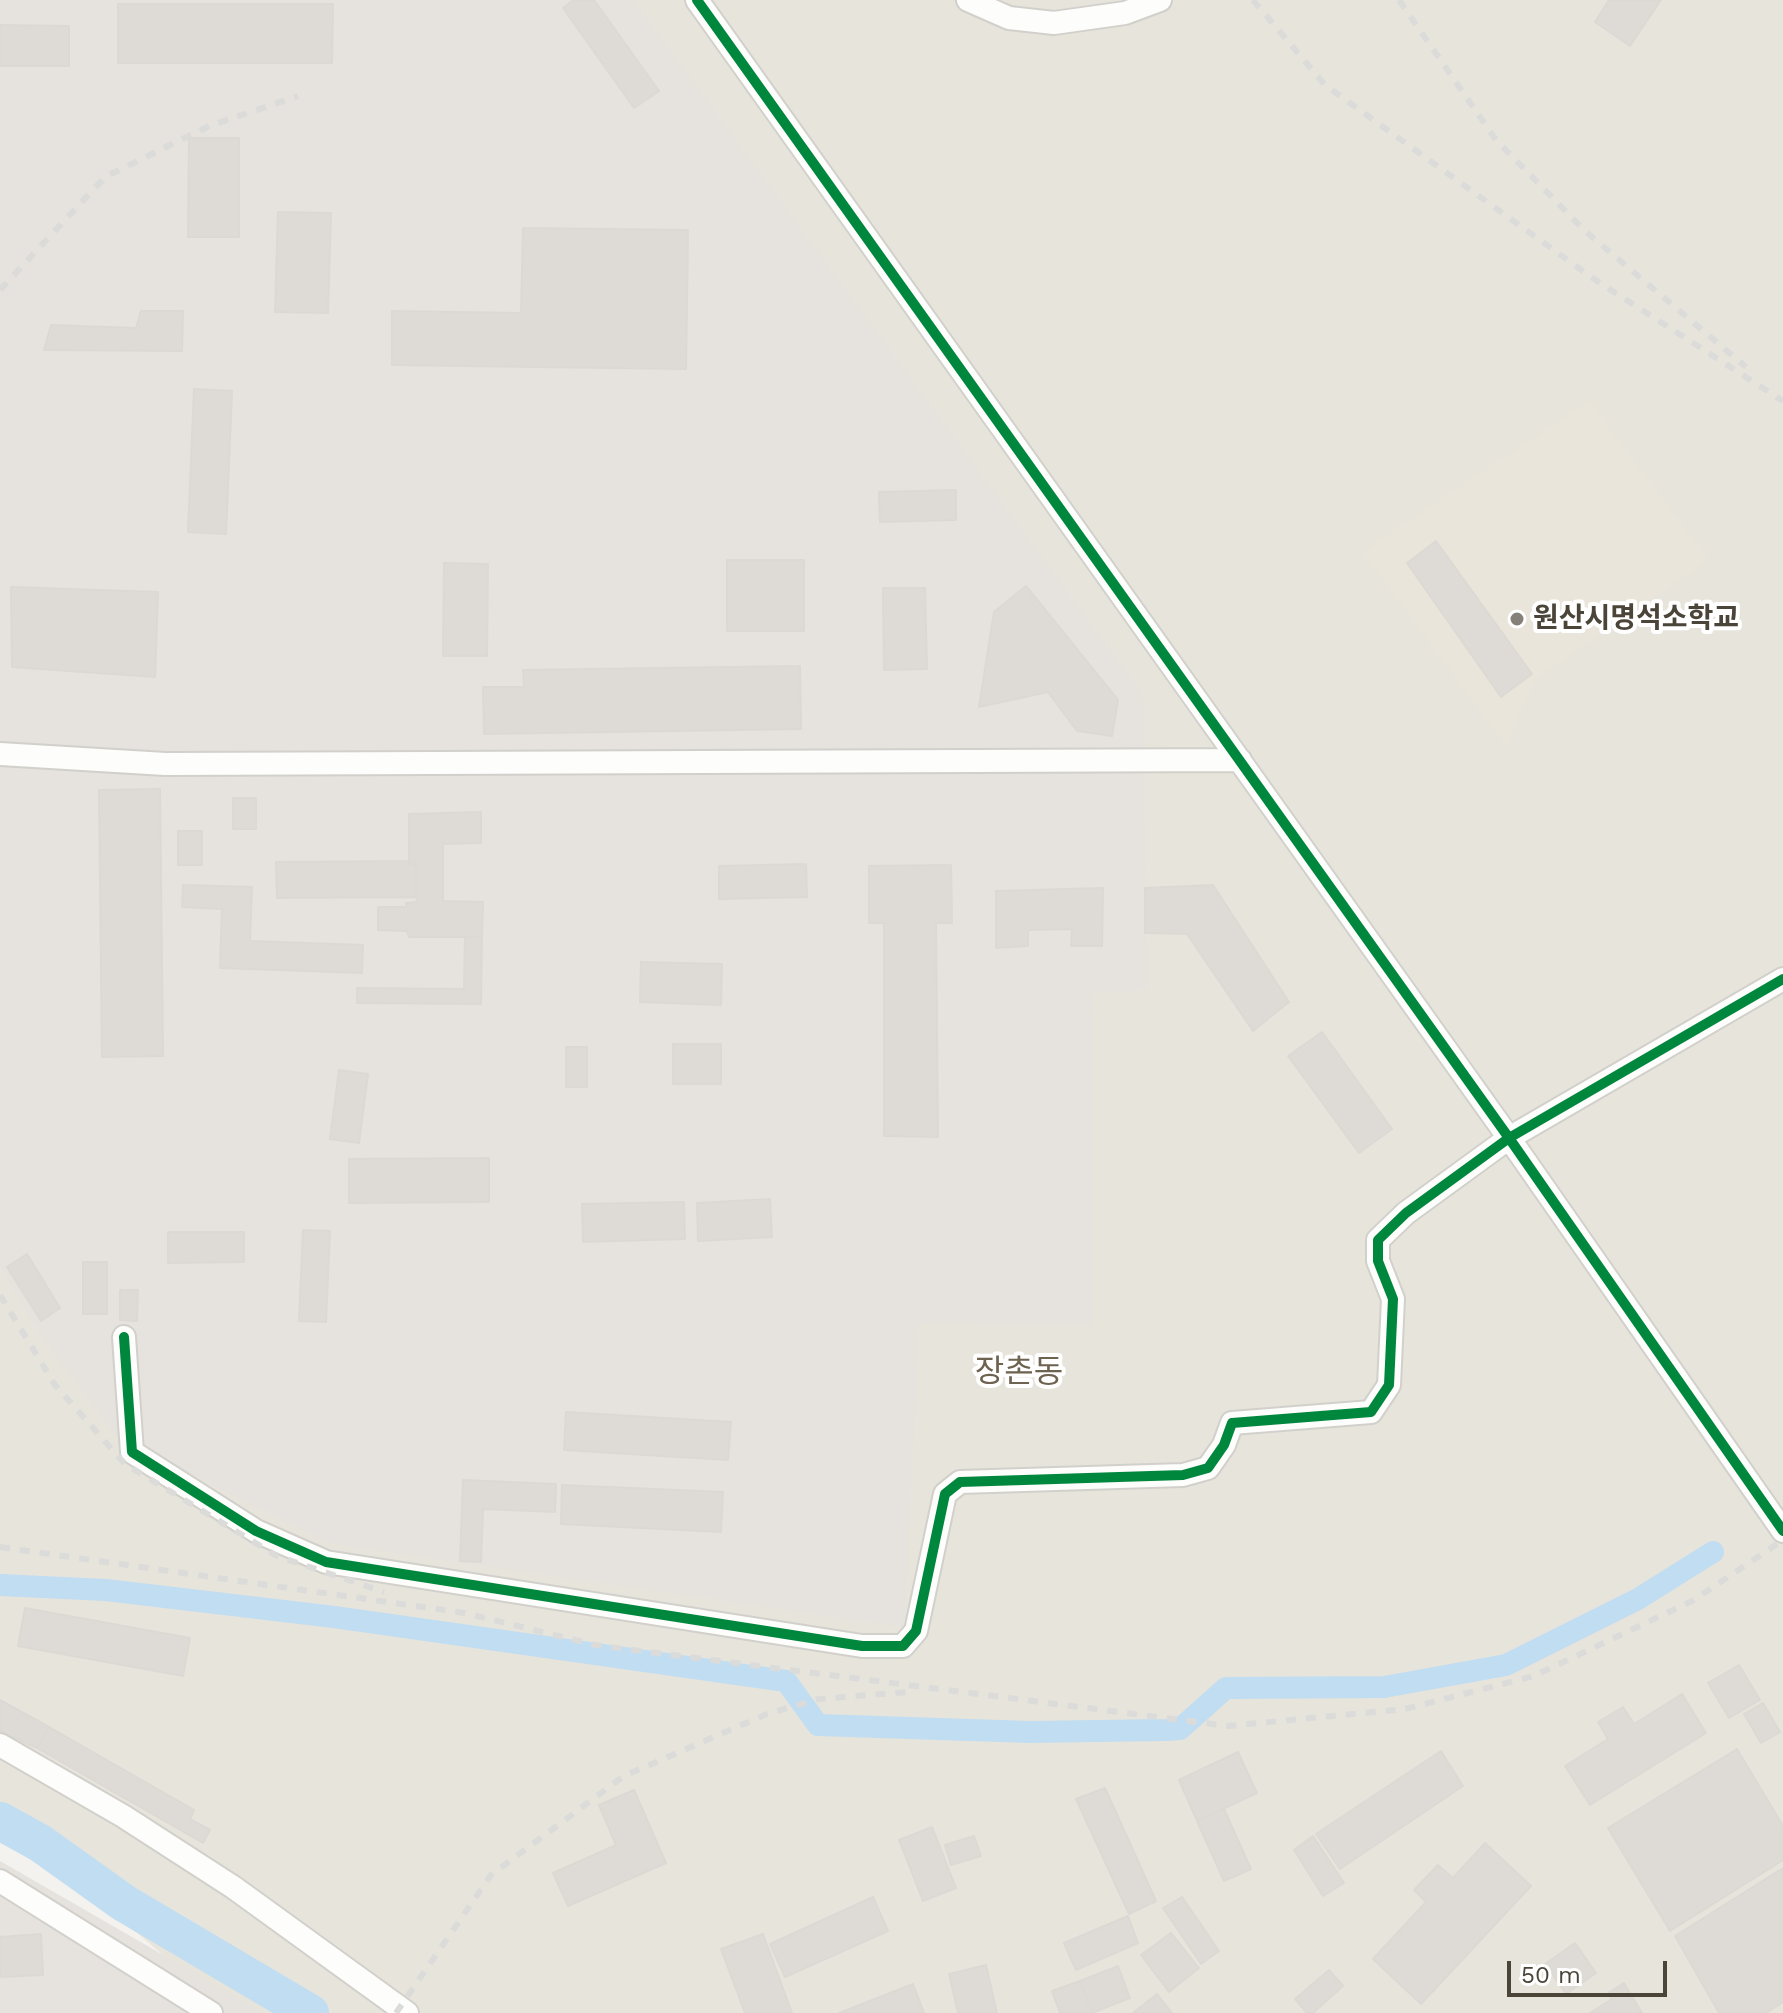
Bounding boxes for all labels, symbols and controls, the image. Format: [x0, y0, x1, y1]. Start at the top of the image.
place label: 원산시명석소학교 [1533, 602, 1739, 636]
marker: 원산시명석소학교 [1508, 610, 1526, 628]
district label: 장촌동 [975, 1354, 1063, 1392]
scale bar [1511, 1945, 1671, 1995]
text: 50 m [1521, 1961, 1581, 1989]

